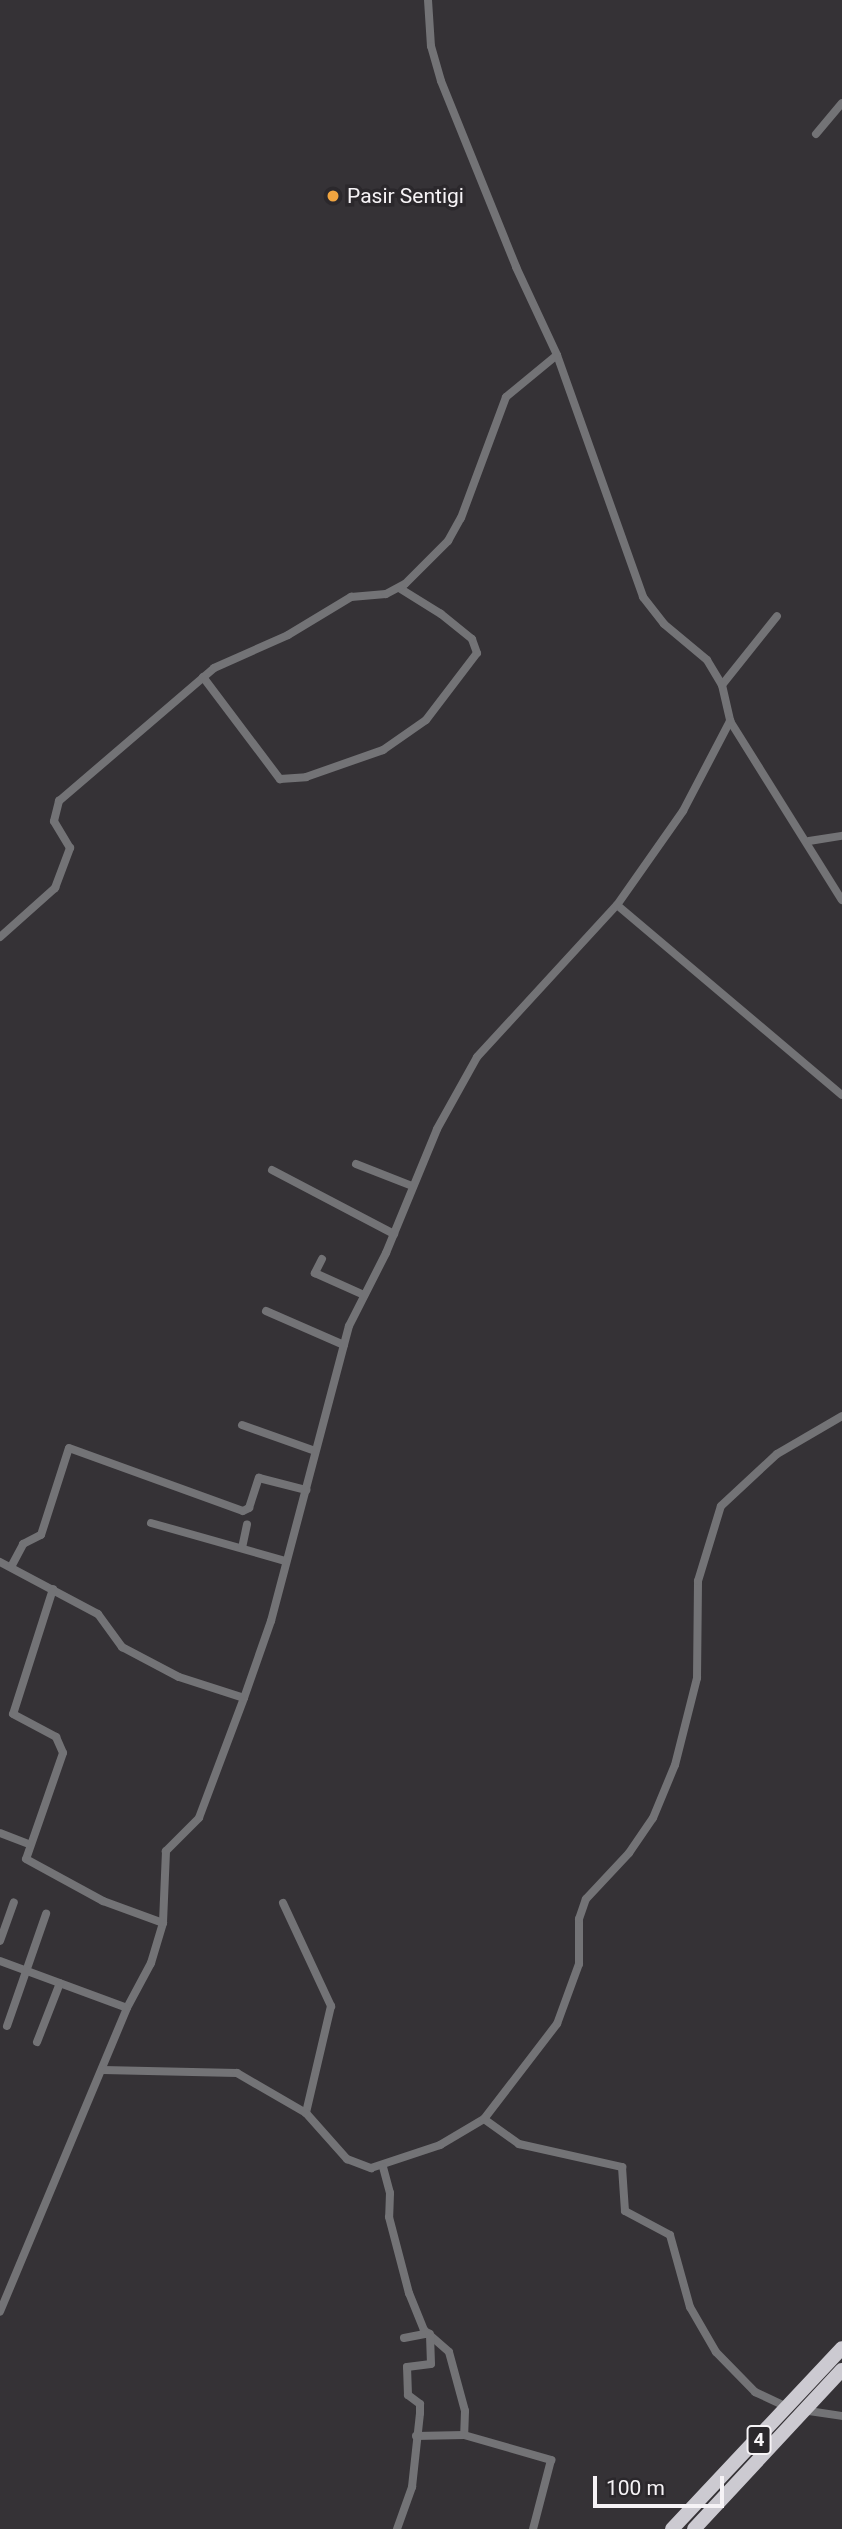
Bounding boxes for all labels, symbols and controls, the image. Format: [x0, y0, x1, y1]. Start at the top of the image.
place label: Pasir Sentigi [347, 183, 464, 209]
marker: Pasir Sentigi [325, 188, 341, 204]
road number: 4 [745, 2424, 773, 2456]
scale bar [597, 2462, 728, 2506]
text: 100 m [606, 2476, 665, 2500]

